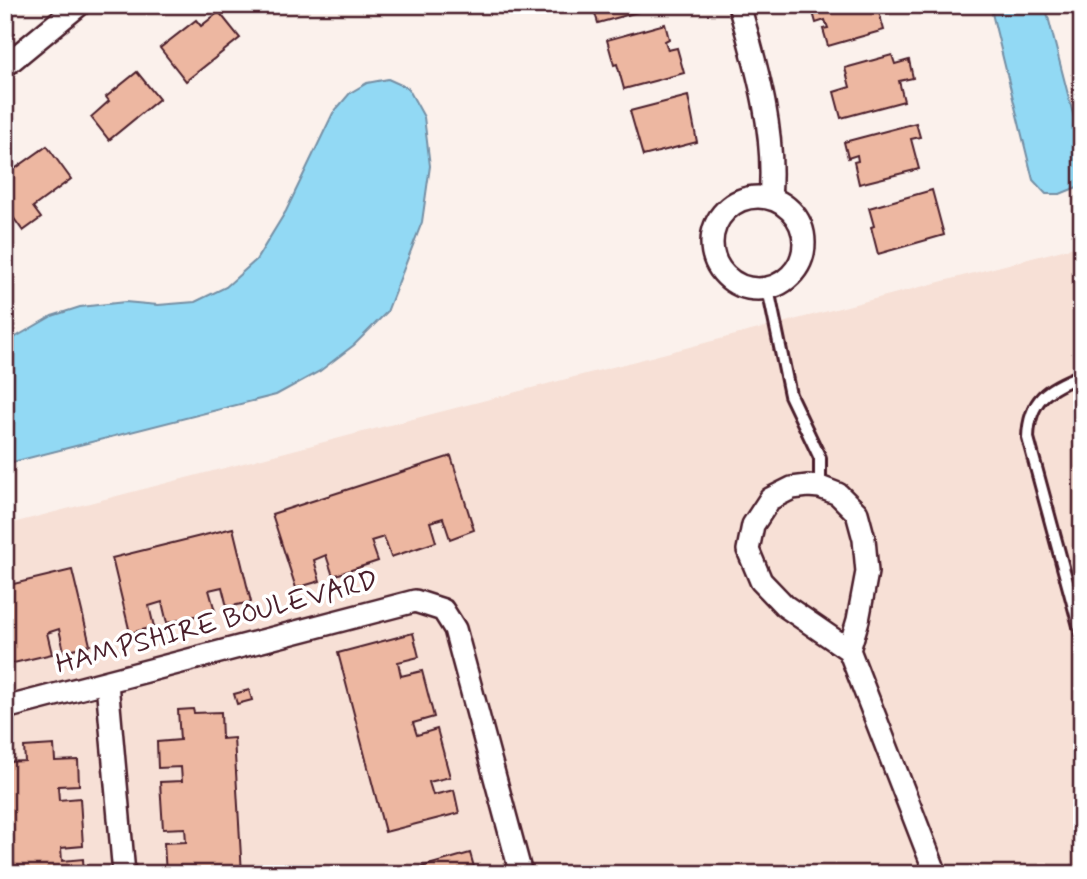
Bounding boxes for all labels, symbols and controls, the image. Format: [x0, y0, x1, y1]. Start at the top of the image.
street label: HAMPSHIRE BOULEVARD [52, 562, 382, 684]

